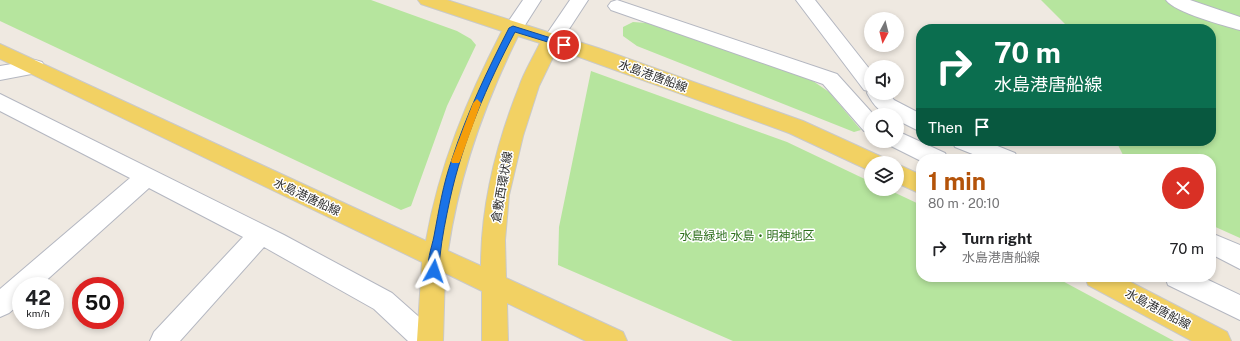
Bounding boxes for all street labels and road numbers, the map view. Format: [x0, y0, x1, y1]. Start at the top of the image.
street label: 水島港唐船線 [617, 57, 689, 95]
street label: 倉敷西環状線 [489, 150, 515, 224]
street label: 水島港唐船線 [271, 175, 343, 219]
street label: 水島港唐船線 [1123, 286, 1193, 332]

